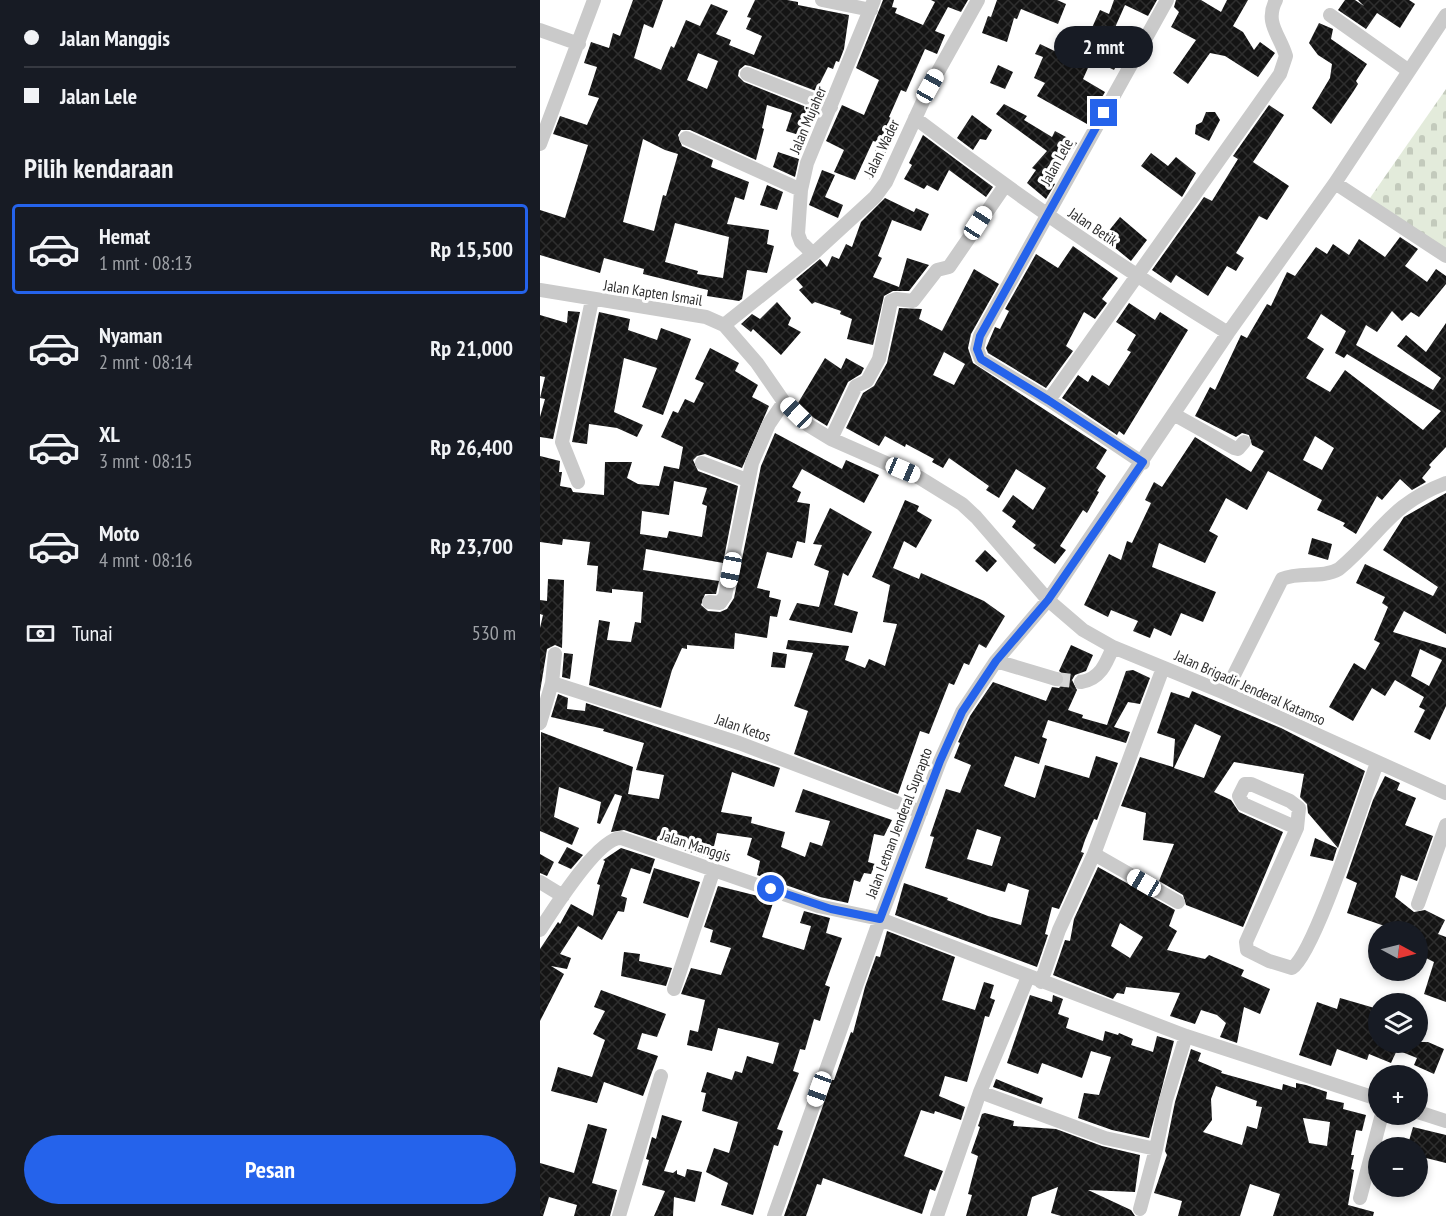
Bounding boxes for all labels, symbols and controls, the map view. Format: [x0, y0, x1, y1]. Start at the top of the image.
text: Jalan Manggis [60, 24, 170, 52]
callout: 2 mnt [1054, 26, 1154, 68]
text: 2 mnt [1083, 34, 1124, 60]
car [913, 66, 947, 106]
text: Jalan Lele [60, 82, 137, 110]
street label: Jalan Mujaher [785, 83, 831, 157]
route end [1090, 99, 1117, 126]
street label: Jalan Wader [859, 115, 904, 180]
street label: Jalan Lele [1036, 135, 1077, 189]
text: Pilih kendaraan [24, 151, 173, 185]
car [961, 203, 995, 243]
street label: Jalan Betik [1064, 203, 1122, 250]
icon: car [27, 222, 81, 276]
text: Hemat [99, 222, 150, 250]
text: Rp 15,500 [430, 235, 513, 263]
text: 1 mnt · 08:13 [99, 250, 192, 276]
street label: Jalan Kapten Ismail [601, 275, 704, 310]
icon: car [27, 321, 81, 375]
text: Nyaman [99, 321, 162, 349]
text: Rp 21,000 [430, 334, 513, 362]
text: 2 mnt · 08:14 [99, 349, 192, 375]
car [777, 394, 815, 432]
icon: car [27, 420, 81, 474]
text: XL [99, 420, 120, 448]
text: Rp 26,400 [430, 433, 513, 461]
text: 3 mnt · 08:15 [99, 448, 192, 474]
car [883, 455, 923, 485]
icon: car [27, 519, 81, 573]
text: Moto [99, 519, 140, 547]
text: Rp 23,700 [430, 532, 513, 560]
text: 4 mnt · 08:16 [99, 547, 192, 573]
car [719, 551, 743, 589]
icon: cash [24, 617, 57, 650]
text: Tunai [72, 619, 113, 647]
text: 530 m [472, 620, 516, 646]
street label: Jalan Brigadir Jenderal Katamso [1171, 645, 1329, 729]
street label: Jalan Ketos [712, 709, 773, 746]
street label: Jalan Letnan Jenderal Suprapto [861, 745, 936, 902]
street label: Jalan Manggis [658, 825, 733, 866]
car [1124, 866, 1164, 900]
route start [757, 875, 784, 902]
north arrow [1368, 921, 1428, 981]
map controls [1368, 921, 1428, 1197]
button: layers [1368, 993, 1428, 1053]
button: + [1368, 1065, 1428, 1125]
car [804, 1069, 834, 1109]
button: Pesan [24, 1135, 516, 1204]
button: − [1368, 1137, 1428, 1197]

